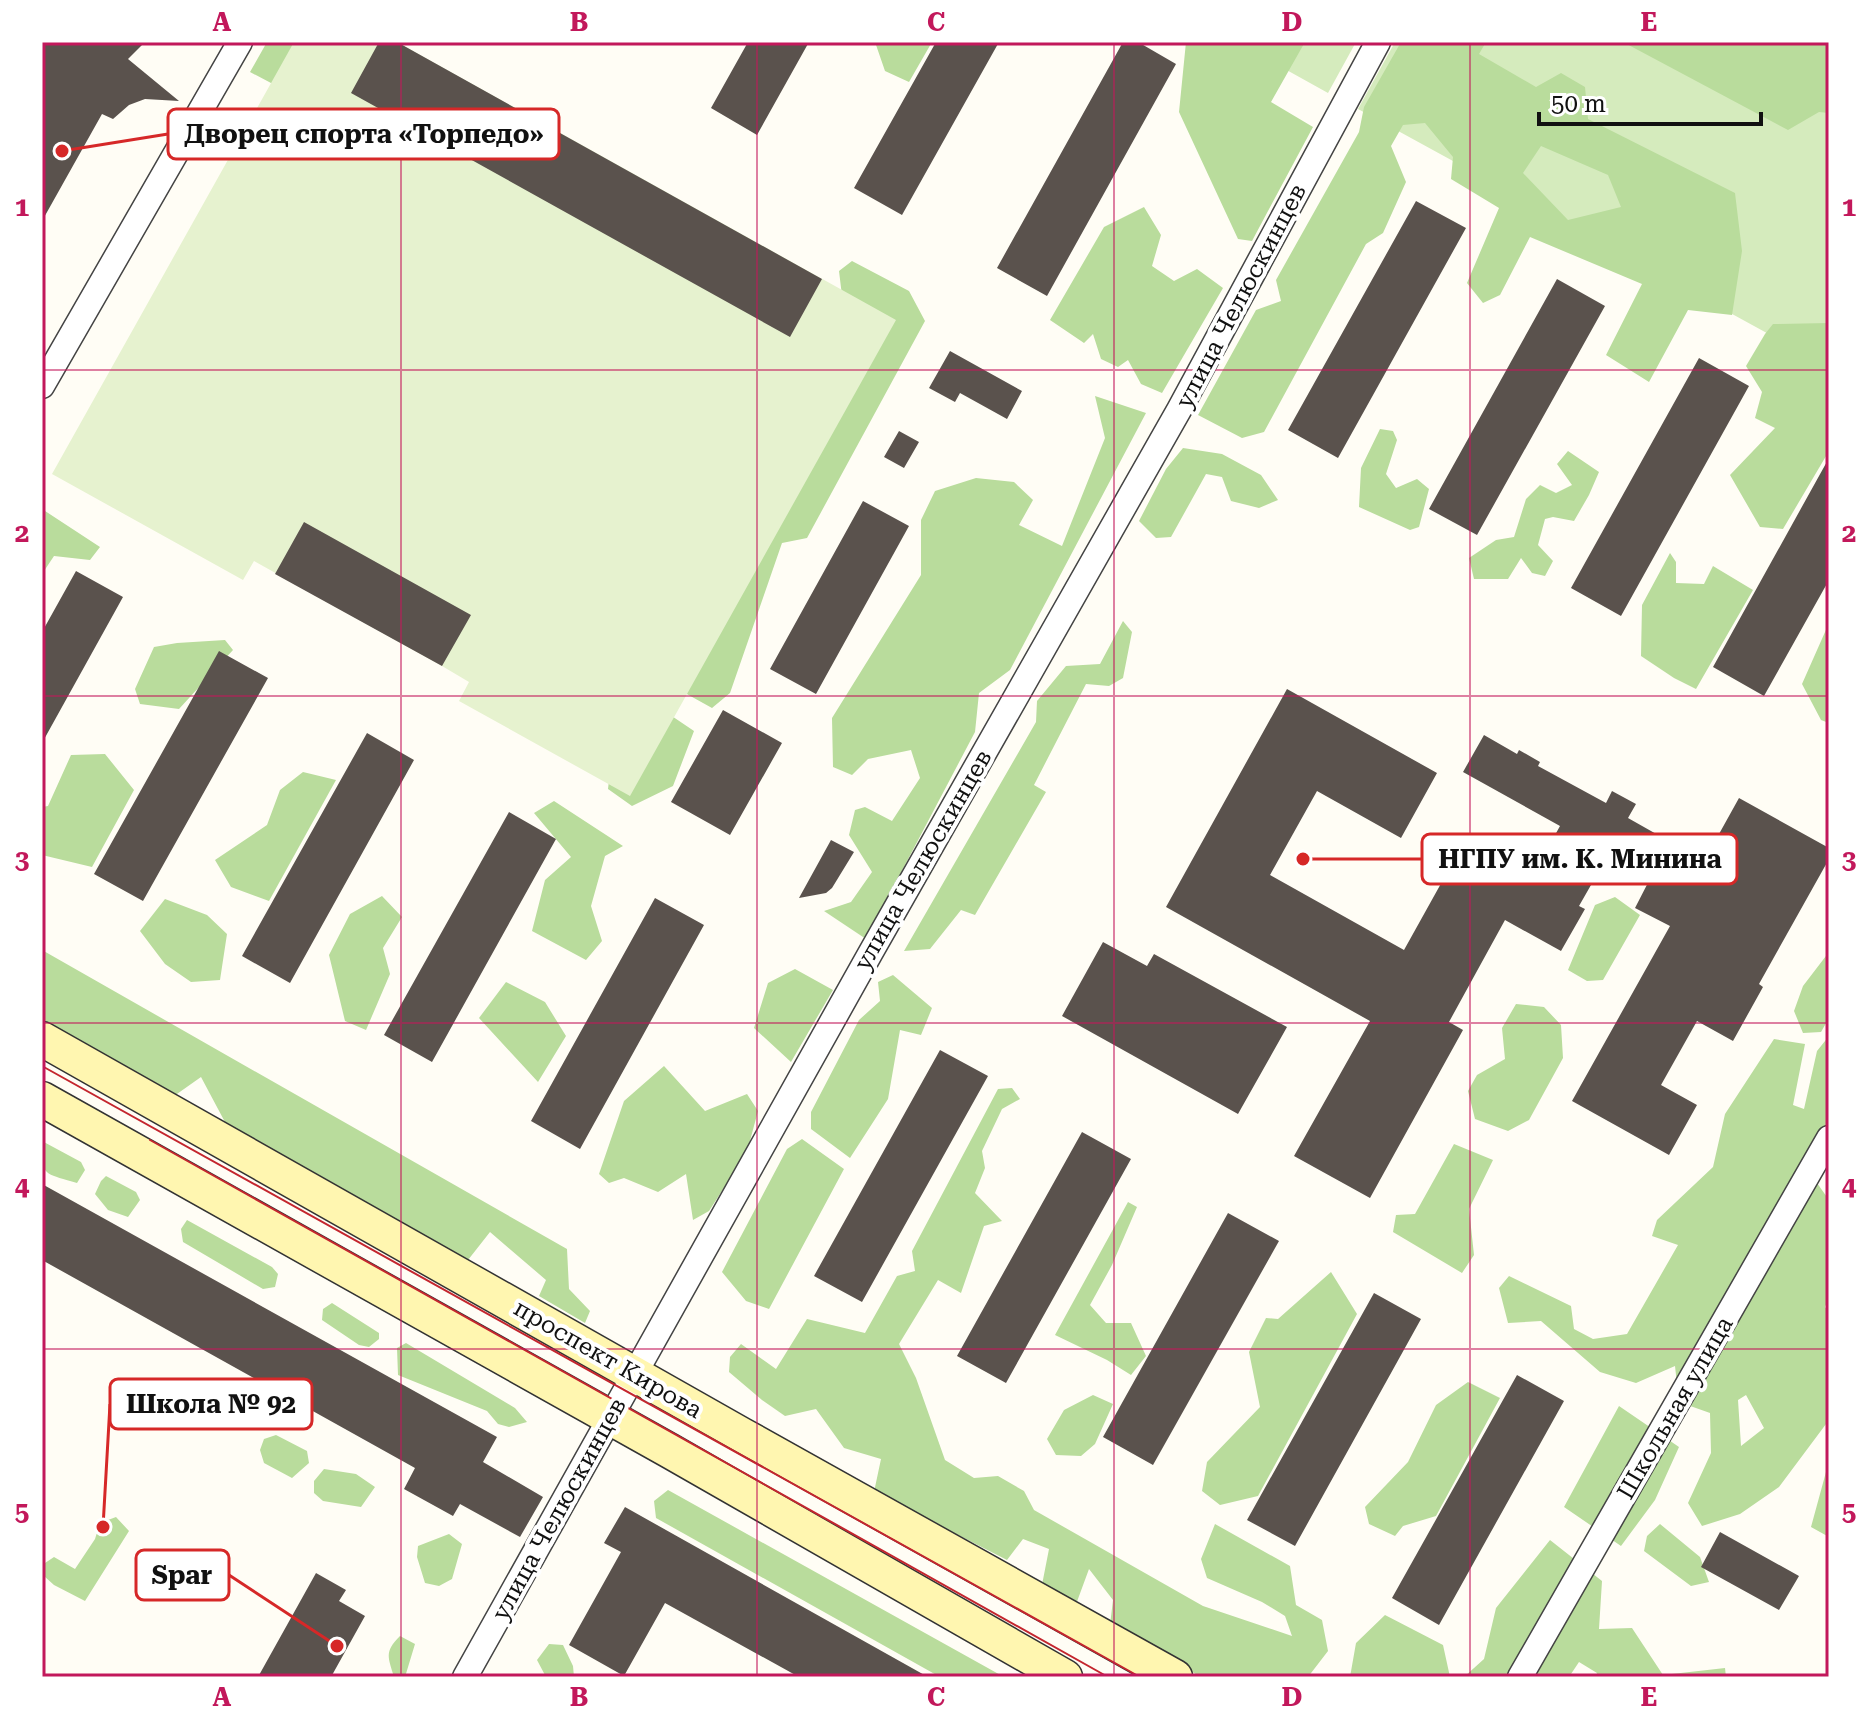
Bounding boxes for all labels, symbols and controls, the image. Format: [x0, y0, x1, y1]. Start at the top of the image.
text: A [213, 7, 232, 37]
text: B [570, 7, 588, 37]
text: C [927, 7, 945, 37]
text: D [1282, 7, 1302, 37]
text: E [1641, 7, 1657, 37]
scale bar [1539, 76, 1761, 126]
text: 50 m [1551, 90, 1606, 118]
callout: Дворец спорта «Торпедо» [168, 109, 559, 159]
text: Дворец спорта «Торпедо» [184, 119, 544, 149]
street label: улица Челюскинцев [1170, 179, 1312, 413]
text: 1 [15, 192, 29, 222]
text: 1 [1842, 192, 1856, 222]
text: 2 [15, 518, 29, 548]
text: 2 [1842, 518, 1856, 548]
street label: улица Челюскинцев [848, 745, 998, 975]
callout: НГПУ им. К. Минина [1422, 834, 1737, 884]
text: НГПУ им. К. Минина [1438, 844, 1722, 874]
text: 3 [15, 845, 29, 875]
text: 3 [1842, 845, 1856, 875]
text: 4 [15, 1171, 30, 1201]
text: 4 [1842, 1171, 1857, 1201]
street label: проспект Кирова [509, 1294, 707, 1424]
street label: Школьная улица [1611, 1312, 1739, 1504]
callout: Школа № 92 [110, 1379, 312, 1429]
text: Школа № 92 [126, 1389, 296, 1419]
street label: улица Челюскинцев [486, 1393, 632, 1625]
text: 5 [15, 1497, 29, 1527]
text: 5 [1842, 1497, 1856, 1527]
callout: Spar [136, 1550, 229, 1600]
text: Spar [152, 1560, 213, 1590]
text: A [213, 1682, 232, 1712]
text: B [570, 1682, 588, 1712]
text: C [927, 1682, 945, 1712]
text: D [1282, 1682, 1302, 1712]
text: E [1641, 1682, 1657, 1712]

